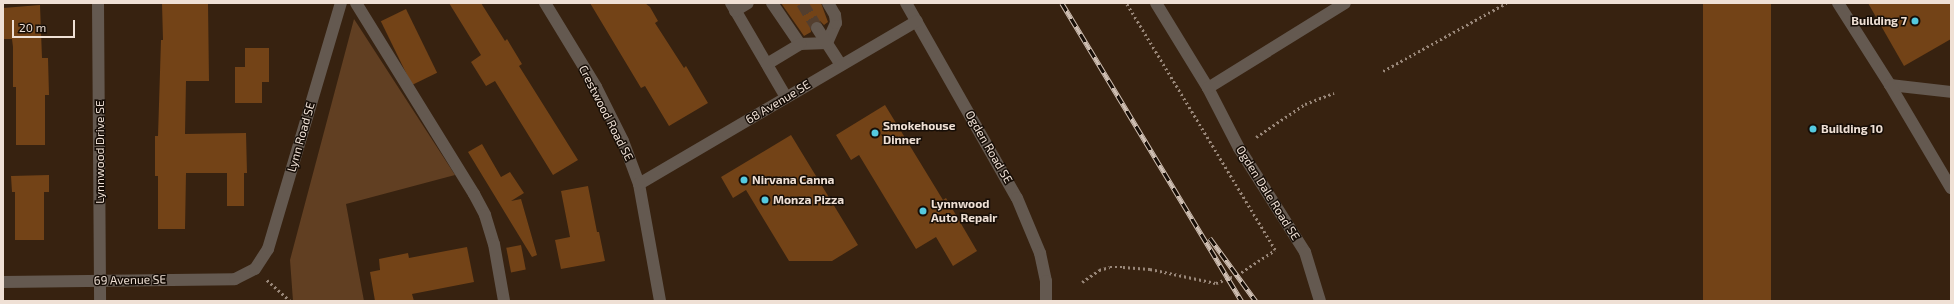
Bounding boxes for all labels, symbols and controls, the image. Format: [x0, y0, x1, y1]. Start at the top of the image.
scale bar [14, 12, 77, 38]
place label: Building 7 [1851, 14, 1907, 28]
marker: Building 7 [1910, 16, 1920, 26]
text: 20 m [19, 20, 46, 34]
street label: Crestwood Road SE [576, 63, 636, 163]
street label: 68 Avenue SE [743, 77, 813, 127]
street label: Lynnwood Drive SE [93, 100, 107, 204]
street label: Lynn Road SE [284, 100, 318, 174]
street label: Ogden Road SE [962, 108, 1016, 186]
place label: Smokehouse Dinner [883, 119, 955, 147]
place label: Building 10 [1821, 122, 1883, 136]
marker: Building 10 [1808, 124, 1818, 134]
marker: Smokehouse Dinner [870, 128, 880, 138]
street label: Ogden Dale Road SE [1233, 143, 1303, 243]
place label: Nirvana Canna [752, 173, 834, 187]
marker: Nirvana Canna [739, 175, 749, 185]
place label: Monza Pizza [773, 193, 844, 207]
marker: Monza Pizza [760, 195, 770, 205]
place label: Lynnwood Auto Repair [931, 197, 997, 225]
marker: Lynnwood Auto Repair [918, 206, 928, 216]
street label: 69 Avenue SE [94, 272, 166, 288]

